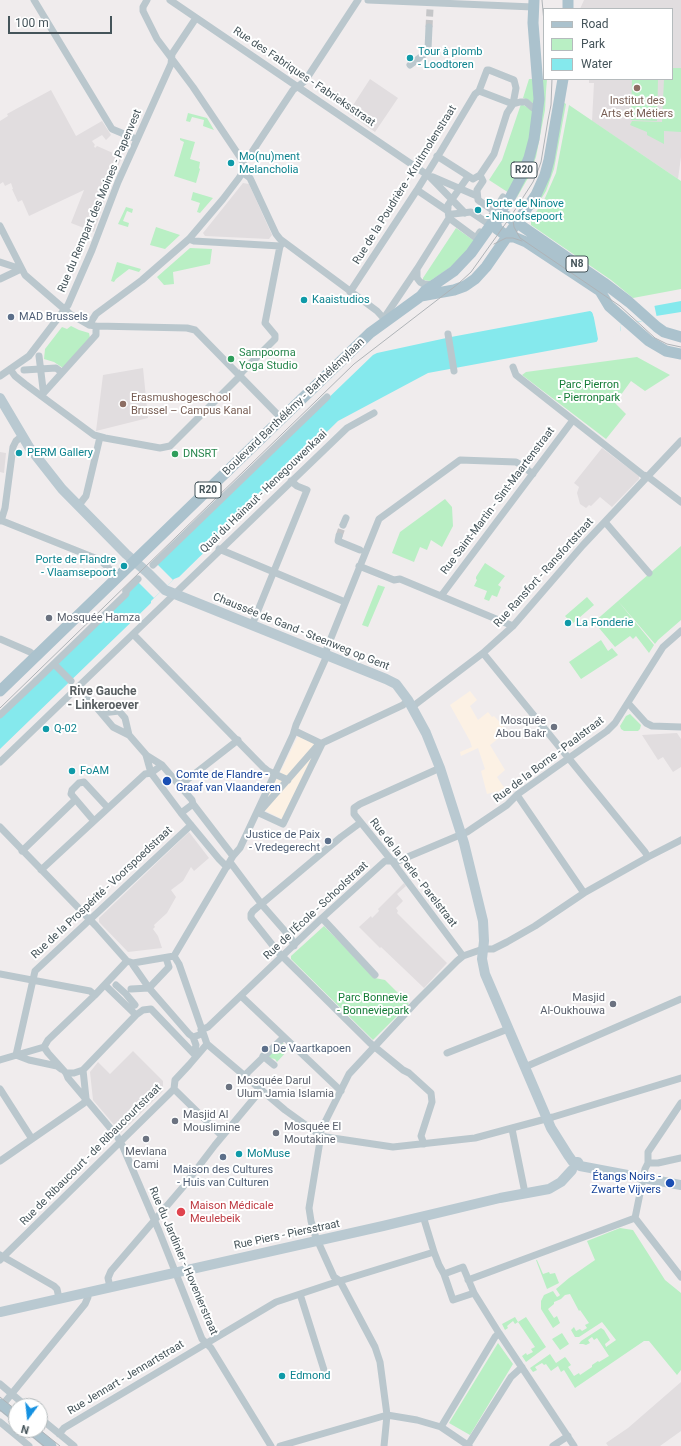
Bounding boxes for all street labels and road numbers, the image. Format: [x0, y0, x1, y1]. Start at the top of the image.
street label: Rue des Fabriques - Fabrieksstraat [230, 24, 378, 130]
street label: Rue de la Poudrière - Kruitmolenstraat [350, 103, 460, 267]
street label: Rue du Rempart des Moines - Papenvest [55, 108, 145, 294]
road number: R20 [511, 162, 537, 178]
road number: N8 [566, 256, 588, 272]
street label: Boulevard Barthélémy - Barthélémylaan [220, 336, 368, 478]
street label: Rue Saint-Martin - Sint-Maartenstraat [438, 425, 558, 577]
street label: Quai du Hainaut - Henegouwenkaai [198, 428, 330, 556]
road number: R20 [195, 482, 221, 498]
street label: Rue Ransfort - Ransfortstraat [491, 516, 597, 630]
street label: Chaussée de Gand - Steenweg op Gent [211, 590, 391, 674]
street label: Rue de la Borne - Paalstraat [491, 714, 607, 806]
street label: Rue de la Perle - Parelstraat [366, 816, 460, 930]
street label: Rue de la Prospérité - Voorspoedstraat [29, 824, 175, 962]
street label: Rue de l'École - Schoolstraat [261, 859, 371, 963]
street label: Rue de Ribaucourt - de Ribaucourtstraat [18, 1082, 164, 1228]
street label: Rue du Jardinier - Hovenierstraat [146, 1185, 220, 1337]
street label: Rue Piers - Piersstraat [233, 1217, 341, 1253]
street label: Rue Jennart - Jennartstraat [65, 1338, 187, 1418]

